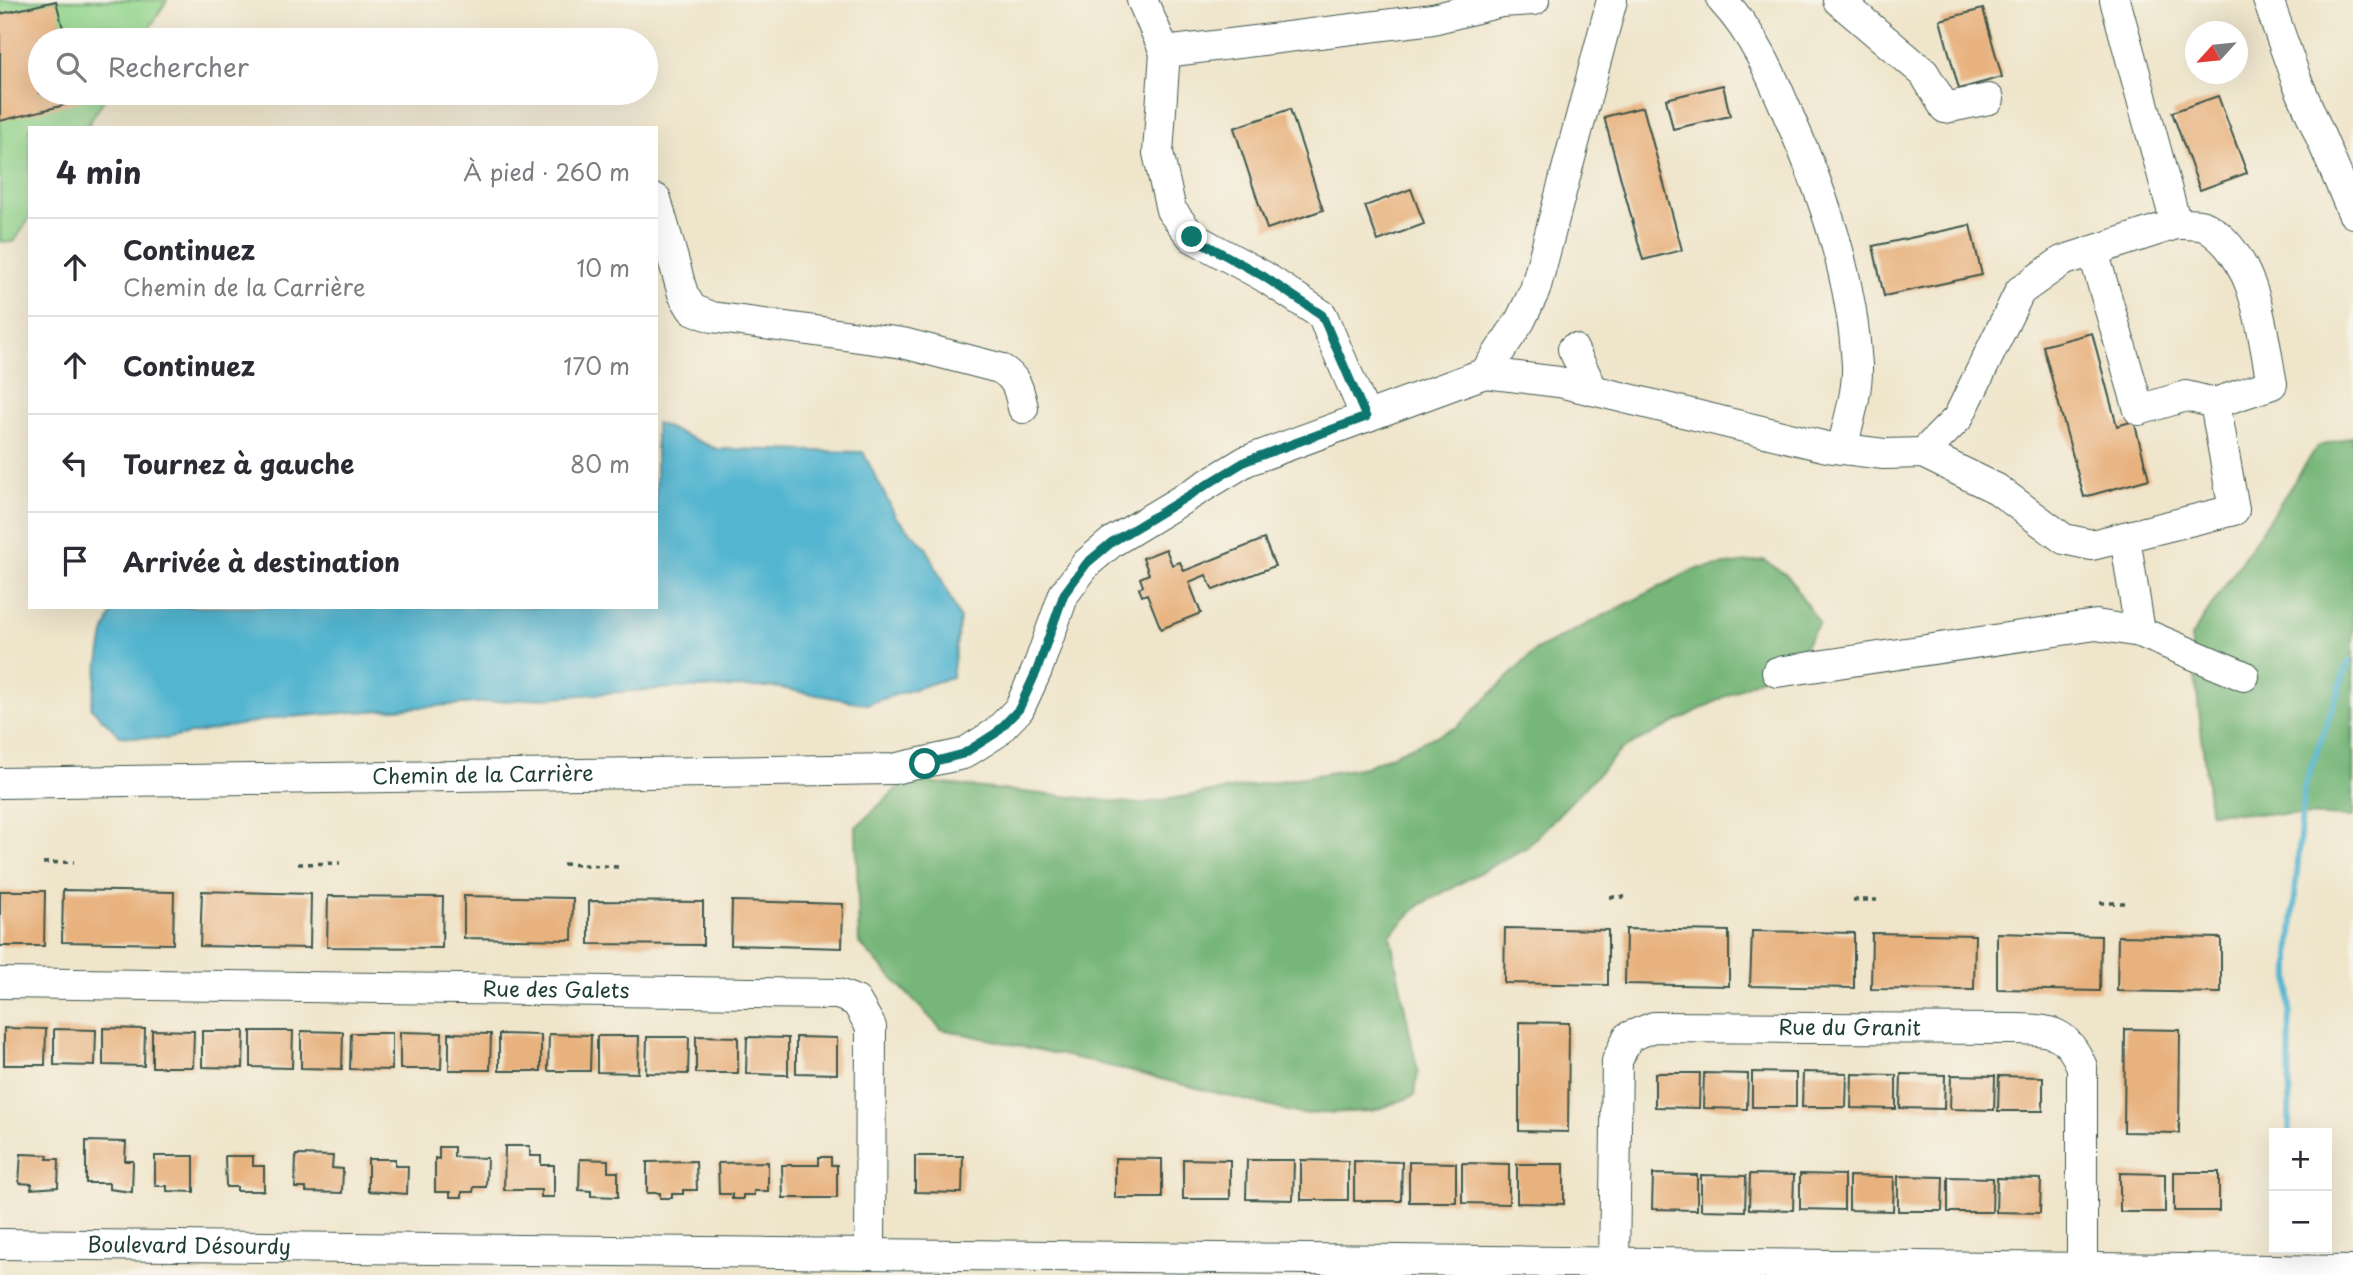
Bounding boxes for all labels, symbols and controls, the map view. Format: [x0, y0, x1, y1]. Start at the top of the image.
north arrow [2185, 21, 2248, 84]
search box [28, 28, 658, 105]
text: Rechercher [108, 47, 249, 86]
icon: search [52, 48, 90, 86]
text: 4 min [56, 149, 142, 194]
text: À pied · 260 m [463, 154, 630, 189]
route end [1176, 221, 1207, 252]
text: Continuez [123, 230, 255, 269]
icon: ahead [56, 248, 94, 286]
text: 10 m [576, 250, 630, 285]
text: Chemin de la Carrière [123, 269, 365, 304]
icon: ahead [56, 346, 94, 384]
text: Continuez [123, 346, 255, 385]
text: 170 m [563, 348, 630, 383]
icon: left [56, 444, 94, 482]
text: Tournez à gauche [123, 444, 354, 483]
text: 80 m [570, 446, 630, 481]
icon: arrive [56, 542, 94, 580]
text: Arrivée à destination [123, 542, 400, 581]
route start [909, 748, 940, 779]
street label: Chemin de la Carrière [372, 756, 594, 791]
street label: Rue des Galets [482, 971, 630, 1005]
street label: Rue du Granit [1778, 1010, 1921, 1042]
map controls [2269, 1128, 2332, 1254]
button: + [2269, 1128, 2332, 1191]
button: − [2269, 1191, 2332, 1254]
street label: Boulevard Désourdy [87, 1227, 291, 1261]

